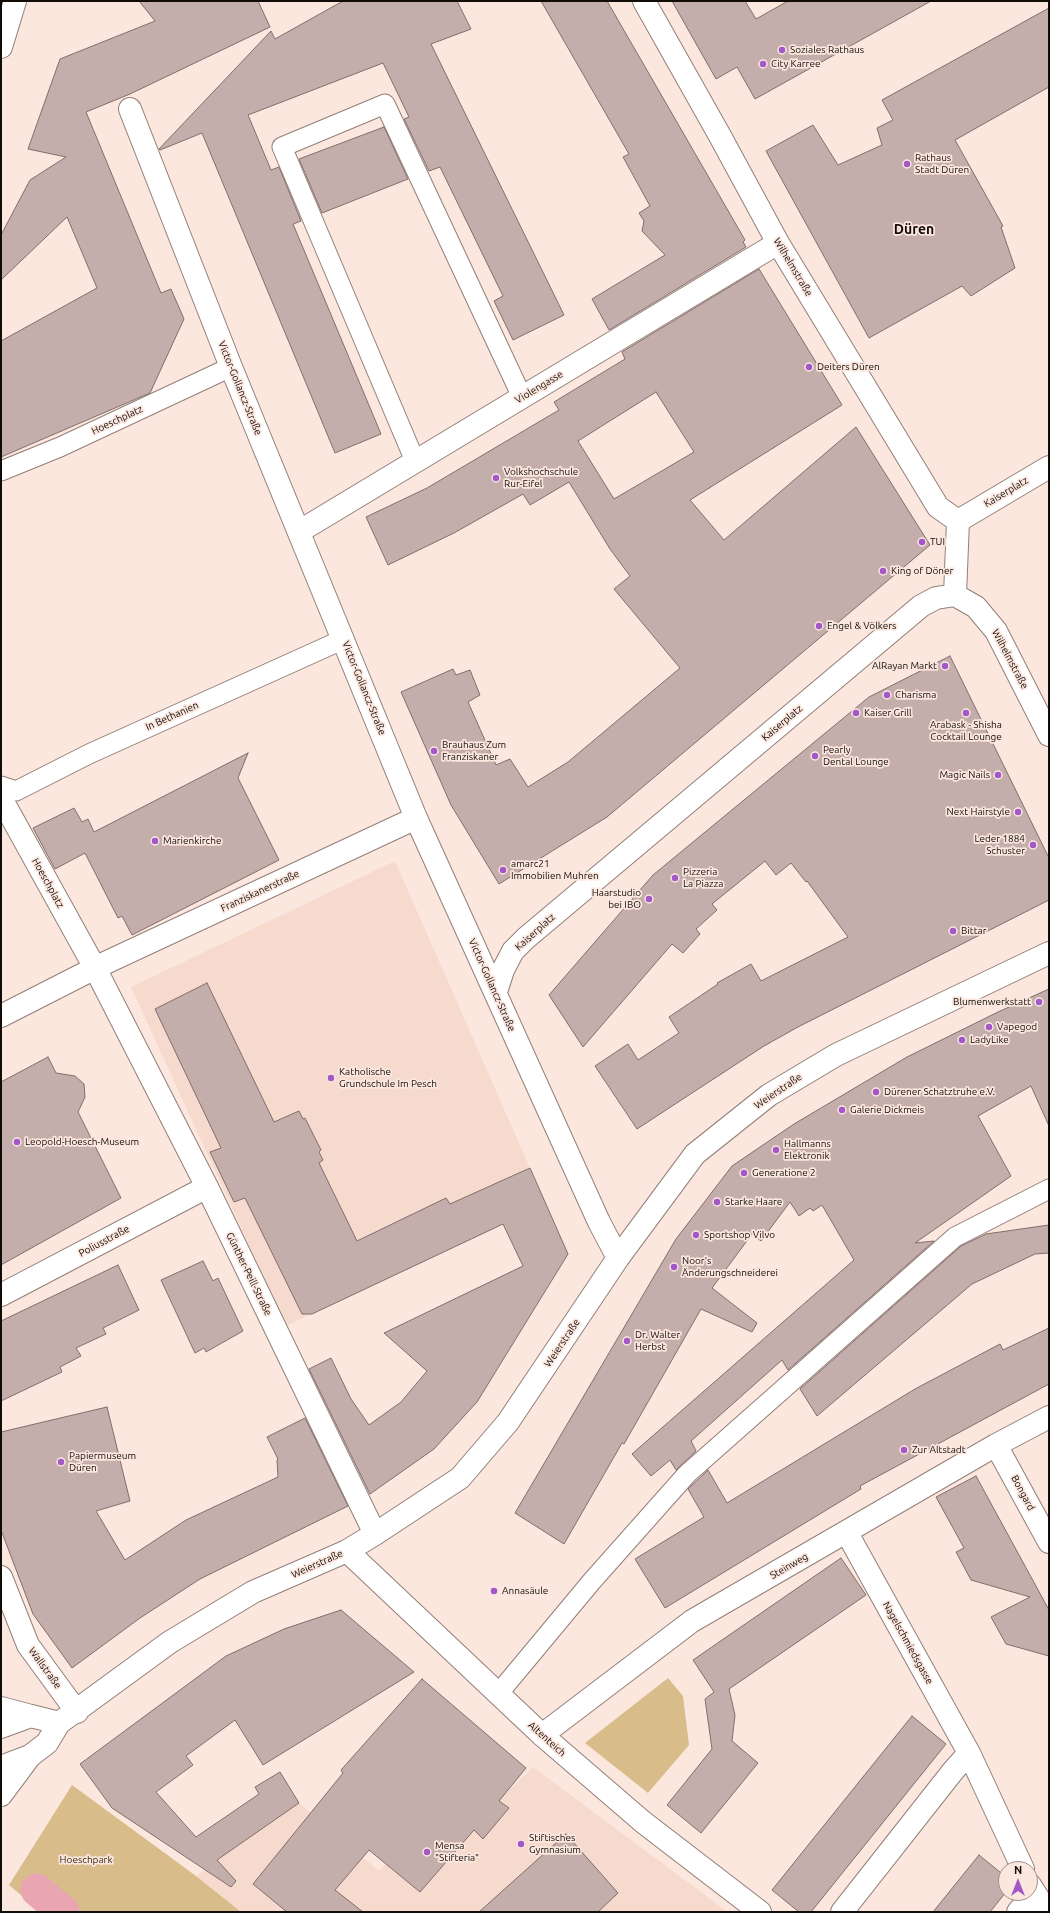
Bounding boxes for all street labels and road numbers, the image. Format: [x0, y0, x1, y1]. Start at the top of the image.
street label: Wilhelmstraße [771, 236, 815, 298]
street label: Victor-Gollancz-Straße [216, 339, 264, 437]
street label: Violengasse [513, 368, 565, 406]
street label: Hoeschplatz [89, 403, 145, 437]
street label: Kaiserplatz [982, 474, 1030, 510]
street label: Wilhelmstraße [989, 627, 1031, 691]
street label: Victor-Gollancz-Straße [340, 639, 388, 737]
street label: In Bethanien [144, 699, 200, 733]
street label: Kaiserplatz [759, 703, 805, 743]
street label: Hoeschplatz [29, 856, 67, 910]
street label: Franziskanerstraße [219, 868, 301, 914]
street label: Kaiserplatz [513, 911, 557, 953]
street label: Victor-Gollancz-Straße [466, 937, 518, 1033]
street label: Weierstraße [752, 1071, 804, 1111]
street label: Poliusstraße [77, 1223, 131, 1259]
street label: Günther-Peill-Straße [224, 1230, 274, 1318]
street label: Weierstraße [542, 1317, 582, 1369]
street label: Bongard [1009, 1473, 1037, 1513]
street label: Weierstraße [289, 1547, 345, 1581]
street label: Steinweg [768, 1550, 810, 1582]
street label: Nagelschmiedsgasse [880, 1600, 936, 1686]
street label: Wallstraße [26, 1645, 64, 1691]
street label: Altenteich [526, 1719, 568, 1759]

